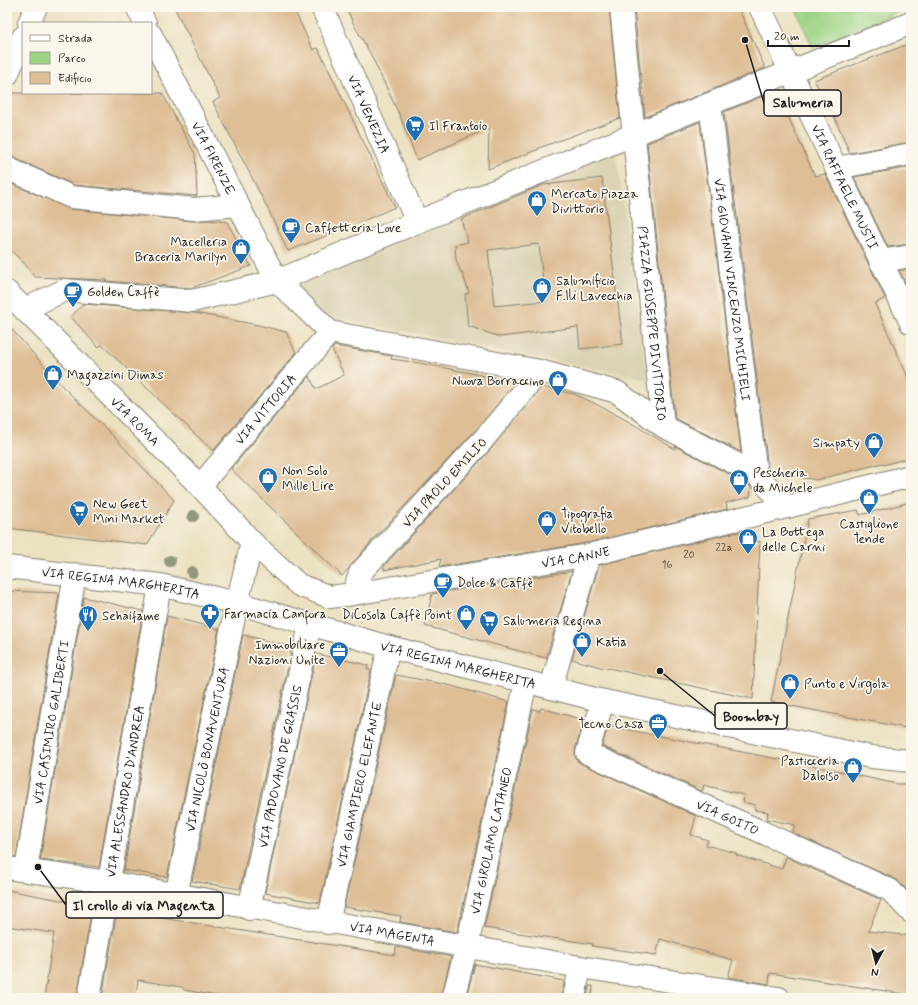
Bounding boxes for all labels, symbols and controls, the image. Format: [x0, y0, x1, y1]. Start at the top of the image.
legend [22, 22, 152, 94]
scale bar [768, 22, 849, 48]
text: 20 m [774, 29, 800, 45]
text: Strada [58, 31, 92, 47]
text: Parco [58, 51, 86, 67]
text: Edificio [58, 71, 92, 87]
street label: VIA VENEZIA [343, 72, 393, 157]
callout: Salumeria [764, 90, 841, 116]
text: Salumeria [773, 94, 833, 112]
supermarket icon: Il Frantoio [404, 114, 426, 142]
place label: Il Frantoio [429, 118, 488, 135]
street label: VIA FIRENZE [187, 119, 238, 198]
street label: VIA RAFFAELE MUSTI [807, 122, 881, 253]
street label: VIA GIOVANNI VINCENZO MICHIELI [709, 177, 754, 402]
place label: Mercato Piazza Divittorio [551, 186, 638, 218]
shop icon: Mercato Piazza Divittorio [526, 189, 548, 217]
cafe icon: Caffetteria Love [280, 216, 302, 244]
place label: Caffetteria Love [305, 220, 401, 237]
street label: PIAZZA GIUSEPPE DIVITTORIO [633, 225, 669, 422]
place label: Macelleria Braceria Marilyn [135, 234, 227, 266]
shop icon: Macelleria Braceria Marilyn [230, 237, 252, 265]
place label: Salumificio F.lli Lavecchia [556, 273, 633, 305]
shop icon: Salumificio F.lli Lavecchia [531, 276, 553, 304]
cafe icon: Golden Caffè [62, 280, 84, 308]
place label: Golden Caffè [87, 284, 159, 301]
shop icon: Magazzini Dimas [42, 363, 64, 391]
place label: Magazzini Dimas [67, 367, 164, 386]
shop icon: Nuova Borraccino [547, 369, 569, 397]
street label: VIA VITTORIA [232, 371, 301, 449]
place label: Nuova Borraccino [452, 373, 544, 390]
street label: VIA ROMA [106, 394, 163, 450]
shop icon: Simpaty [863, 431, 885, 459]
street label: VIA PAOLO EMILIO [399, 434, 491, 532]
place label: Simpaty [813, 435, 860, 452]
place label: Non Solo Mille Lire [282, 463, 334, 495]
place label: Pescheria da Michele [753, 465, 813, 497]
shop icon: Non Solo Mille Lire [257, 466, 279, 494]
shop icon: Pescheria da Michele [728, 468, 750, 496]
shop icon: Castiglione Tende [858, 487, 880, 515]
place label: New Geet Mini Market [93, 496, 164, 528]
supermarket icon: New Geet Mini Market [68, 499, 90, 527]
place label: Tipografia Vitobello [561, 506, 614, 538]
shop icon: Tipografia Vitobello [536, 509, 558, 537]
place label: Castiglione Tende [839, 516, 899, 548]
place label: La Bottega delle Carni [762, 524, 825, 556]
shop icon: La Bottega delle Carni [737, 527, 759, 555]
house number: 22a [716, 541, 733, 555]
street label: VIA CANNE [540, 543, 612, 573]
house number: 20 [683, 548, 695, 562]
house number: 16 [662, 558, 673, 572]
street label: VIA REGINA MARGHERITA [41, 564, 201, 604]
cafe icon: Dolce & Caffè [432, 571, 454, 599]
place label: Dolce & Caffè [457, 575, 533, 592]
pharmacy icon: Farmacia Canfora [199, 602, 221, 630]
shop icon: DiCosola Caffè Point [455, 603, 477, 631]
restaurant icon: Sehaifame [77, 604, 99, 632]
place label: Farmacia Canfora [224, 606, 327, 625]
place label: DiCosola Caffè Point [342, 607, 452, 624]
place label: Sehaifame [102, 608, 160, 625]
supermarket icon: Salumeria Regina [478, 609, 500, 637]
place label: Salumeria Regina [503, 613, 602, 632]
shop icon: Katia [571, 630, 593, 658]
place label: Katia [596, 634, 627, 651]
place label: Immobiliare Nazioni Unite [249, 637, 325, 669]
street label: VIA REGINA MARGHERITA [378, 638, 538, 694]
street label: VIA CASIMIRO GALIBERTI [30, 639, 74, 806]
office icon: Immobiliare Nazioni Unite [328, 640, 350, 668]
street label: VIA NICOLÒ BONAVENTURA [182, 665, 233, 834]
shop icon: Punto e Virgola [779, 672, 801, 700]
place label: Punto e Virgola [804, 676, 889, 694]
street label: VIA PADOVANO DE GRASSIS [255, 684, 307, 849]
street label: VIA GIAMPIERO ELEFANTE [334, 700, 387, 869]
callout: Boombay [715, 703, 787, 729]
street label: VIA ALESSANDRO D'ANDREA [103, 704, 149, 879]
text: Boombay [723, 708, 779, 726]
office icon: Tecno Casa [647, 712, 669, 740]
place label: Tecno Casa [578, 716, 644, 733]
place label: Pasticceria Daloiso [781, 753, 839, 785]
shop icon: Pasticceria Daloiso [842, 756, 864, 784]
street label: VIA GIROLAMO CATANEO [467, 766, 517, 916]
street label: VIA GOITO [693, 797, 761, 840]
callout: Il crollo di via Magenta [66, 892, 223, 918]
text: Il crollo di via Magenta [73, 897, 215, 918]
street label: VIA MAGENTA [348, 919, 436, 951]
north arrow [856, 943, 896, 983]
text: N [870, 965, 879, 979]

